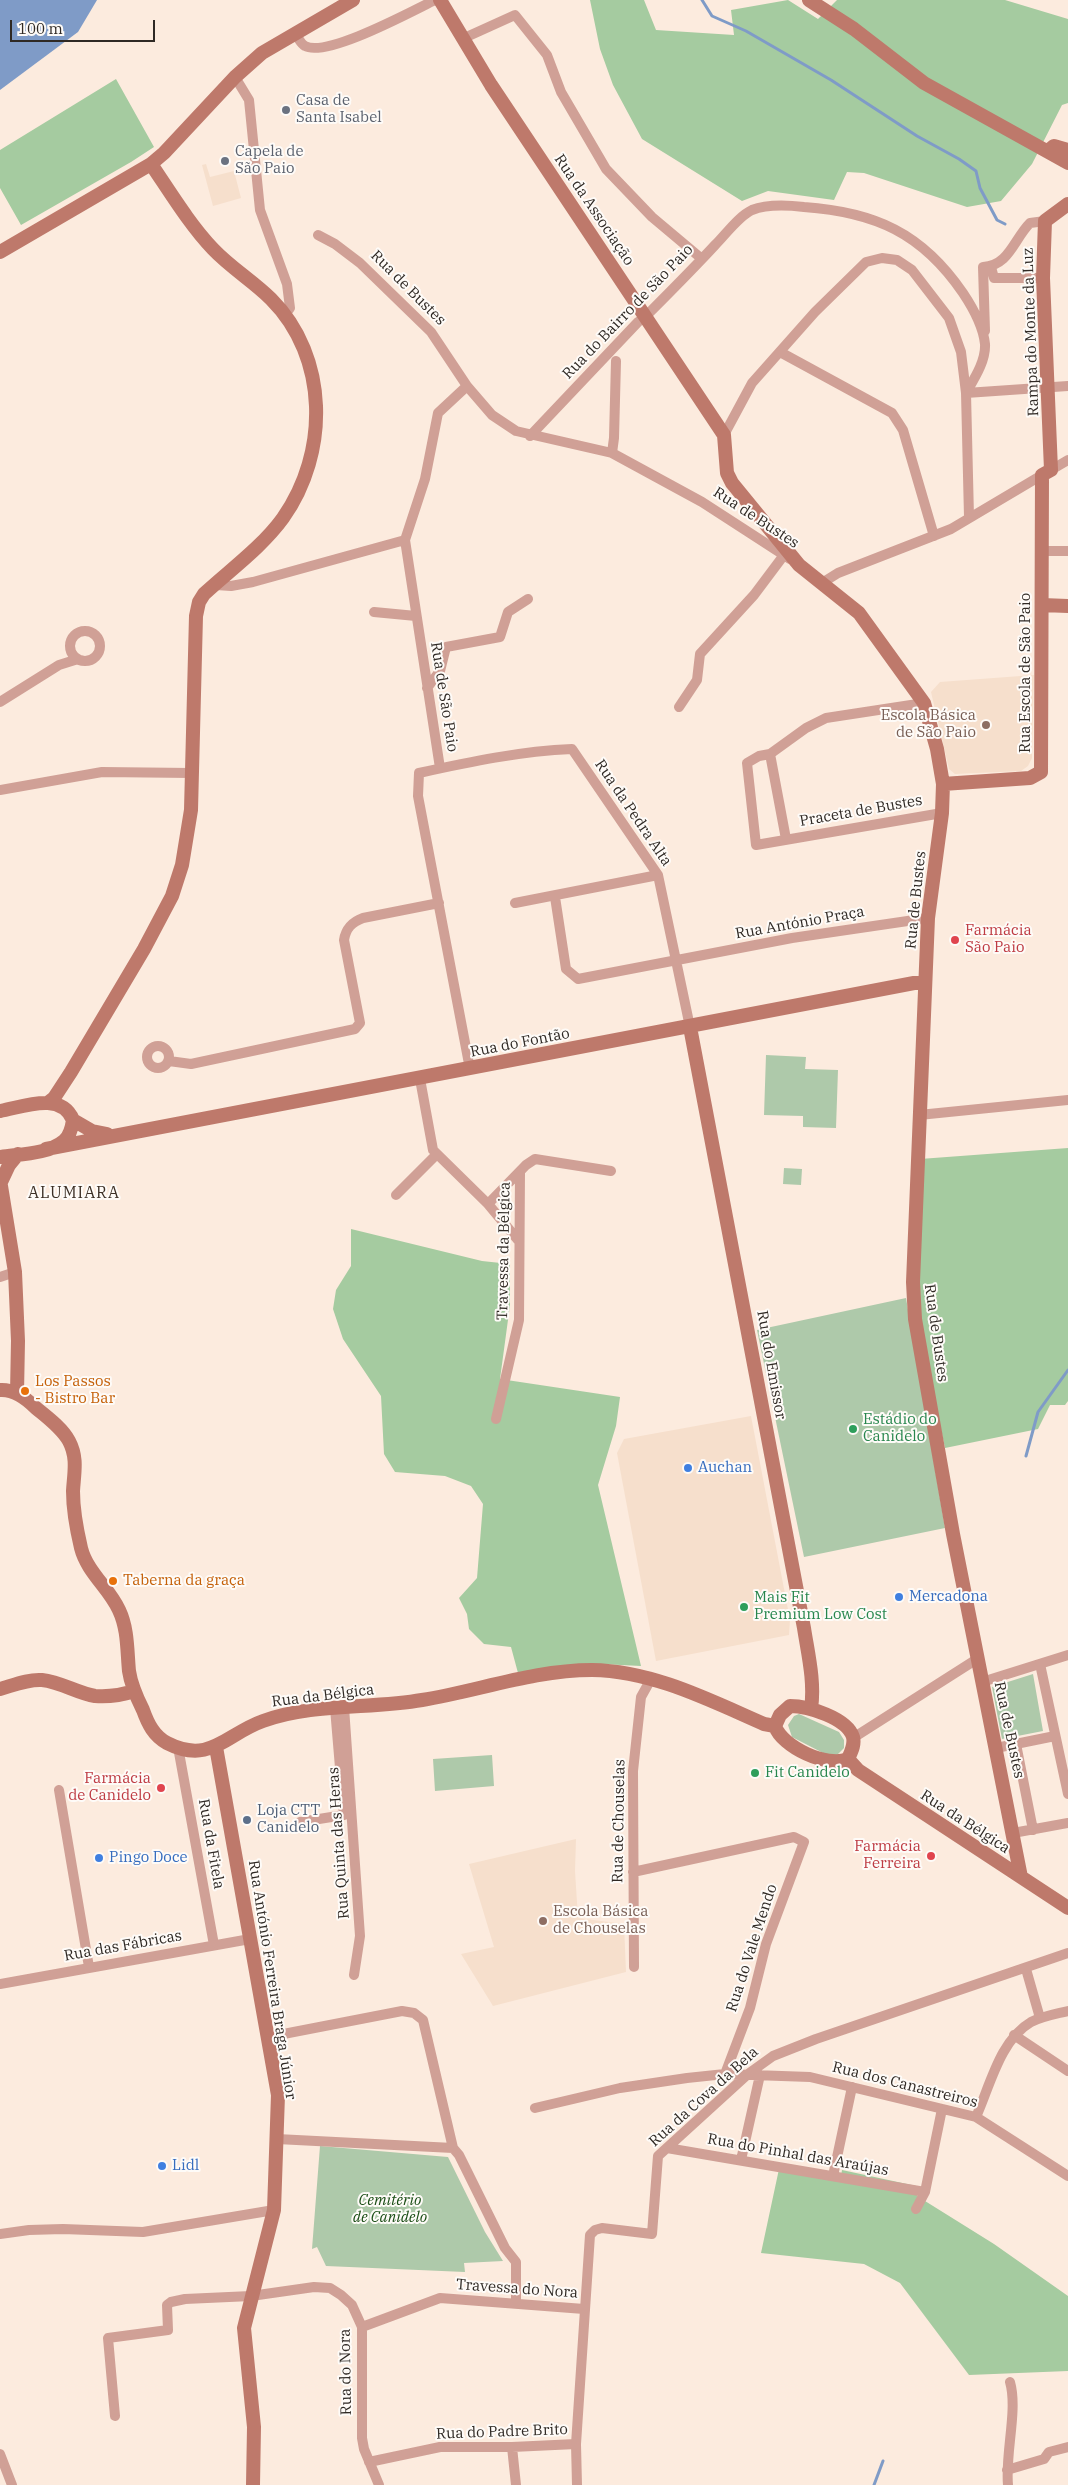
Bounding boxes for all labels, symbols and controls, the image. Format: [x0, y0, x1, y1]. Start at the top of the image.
scale bar [12, 10, 158, 42]
text: 100 m [18, 19, 63, 38]
place label: Casa de Santa Isabel [296, 92, 382, 127]
marker: Casa de Santa Isabel [280, 104, 292, 116]
place label: Capela de São Paio [235, 143, 303, 178]
street label: Rua da Associação [550, 151, 638, 269]
marker: Capela de São Paio [219, 155, 231, 167]
street label: Rua do Bairro de São Paio [559, 241, 697, 383]
street label: Rua de Bustes [367, 247, 449, 329]
street label: Rampa do Monte da Luz [1019, 247, 1043, 417]
street label: Rua de Bustes [710, 484, 802, 552]
street label: Rua Escola de São Paio [1017, 593, 1035, 753]
street label: Rua de São Paio [426, 641, 462, 753]
place label: Escola Básica de São Paio [881, 707, 976, 742]
marker: Escola Básica de São Paio [980, 719, 992, 731]
street label: Rua da Pedra Alta [591, 756, 675, 870]
street label: Praceta de Bustes [798, 791, 924, 831]
street label: Rua de Bustes [902, 850, 930, 950]
street label: Rua António Praça [734, 903, 866, 943]
place label: Farmácia São Paio [965, 922, 1032, 957]
marker: Farmácia São Paio [949, 934, 961, 946]
street label: Rua do Fontão [469, 1025, 571, 1061]
street label: Travessa da Bélgica [494, 1182, 514, 1320]
district label: ALUMIARA [27, 1183, 121, 1203]
street label: Rua de Bustes [920, 1283, 952, 1383]
street label: Rua do Emissor [753, 1309, 789, 1421]
place label: Los Passos - Bistro Bar [35, 1373, 115, 1408]
marker: Los Passos - Bistro Bar [19, 1385, 31, 1397]
place label: Estádio do Canidelo [863, 1411, 937, 1446]
marker: Estádio do Canidelo [847, 1423, 859, 1435]
place label: Auchan [698, 1459, 752, 1477]
marker: Auchan [682, 1462, 694, 1474]
place label: Taberna da graça [123, 1572, 245, 1590]
marker: Taberna da graça [107, 1575, 119, 1587]
place label: Mercadona [909, 1588, 988, 1606]
place label: Mais Fit Premium Low Cost [754, 1589, 887, 1624]
marker: Mercadona [893, 1591, 905, 1603]
marker: Mais Fit Premium Low Cost [738, 1601, 750, 1613]
street label: Rua de Bustes [990, 1680, 1028, 1780]
street label: Rua da Bélgica [271, 1681, 375, 1711]
street label: Rua de Chouselas [609, 1759, 629, 1883]
place label: Fit Canidelo [765, 1764, 850, 1782]
street label: Rua Quinta das Heras [325, 1766, 353, 1920]
marker: Fit Canidelo [749, 1767, 761, 1779]
place label: Farmácia de Canidelo [68, 1770, 151, 1805]
marker: Farmácia de Canidelo [155, 1782, 167, 1794]
street label: Rua da Bélgica [917, 1786, 1013, 1858]
street label: Rua da Fitela [194, 1797, 228, 1891]
place label: Loja CTT Canidelo [257, 1802, 320, 1837]
marker: Loja CTT Canidelo [241, 1814, 253, 1826]
place label: Farmácia Ferreira [854, 1838, 921, 1873]
place label: Pingo Doce [109, 1849, 188, 1867]
marker: Farmácia Ferreira [925, 1850, 937, 1862]
marker: Pingo Doce [93, 1852, 105, 1864]
street label: Rua António Ferreira Braga Júnior [244, 1859, 300, 2101]
street label: Rua do Vale Mendo [723, 1882, 781, 2014]
place label: Escola Básica de Chouselas [553, 1903, 648, 1938]
marker: Escola Básica de Chouselas [537, 1915, 549, 1927]
street label: Rua das Fábricas [63, 1927, 183, 1965]
street label: Rua da Cova da Bela [646, 2043, 762, 2151]
street label: Rua dos Canastreiros [830, 2058, 980, 2112]
street label: Rua do Pinhal das Araújas [706, 2130, 890, 2180]
place label: Lidl [172, 2157, 199, 2175]
marker: Lidl [156, 2160, 168, 2172]
park label: Cemitério de Canidelo [353, 2192, 427, 2227]
street label: Travessa do Nora [455, 2276, 579, 2302]
street label: Rua do Nora [336, 2328, 356, 2416]
street label: Rua do Padre Brito [436, 2421, 568, 2443]

